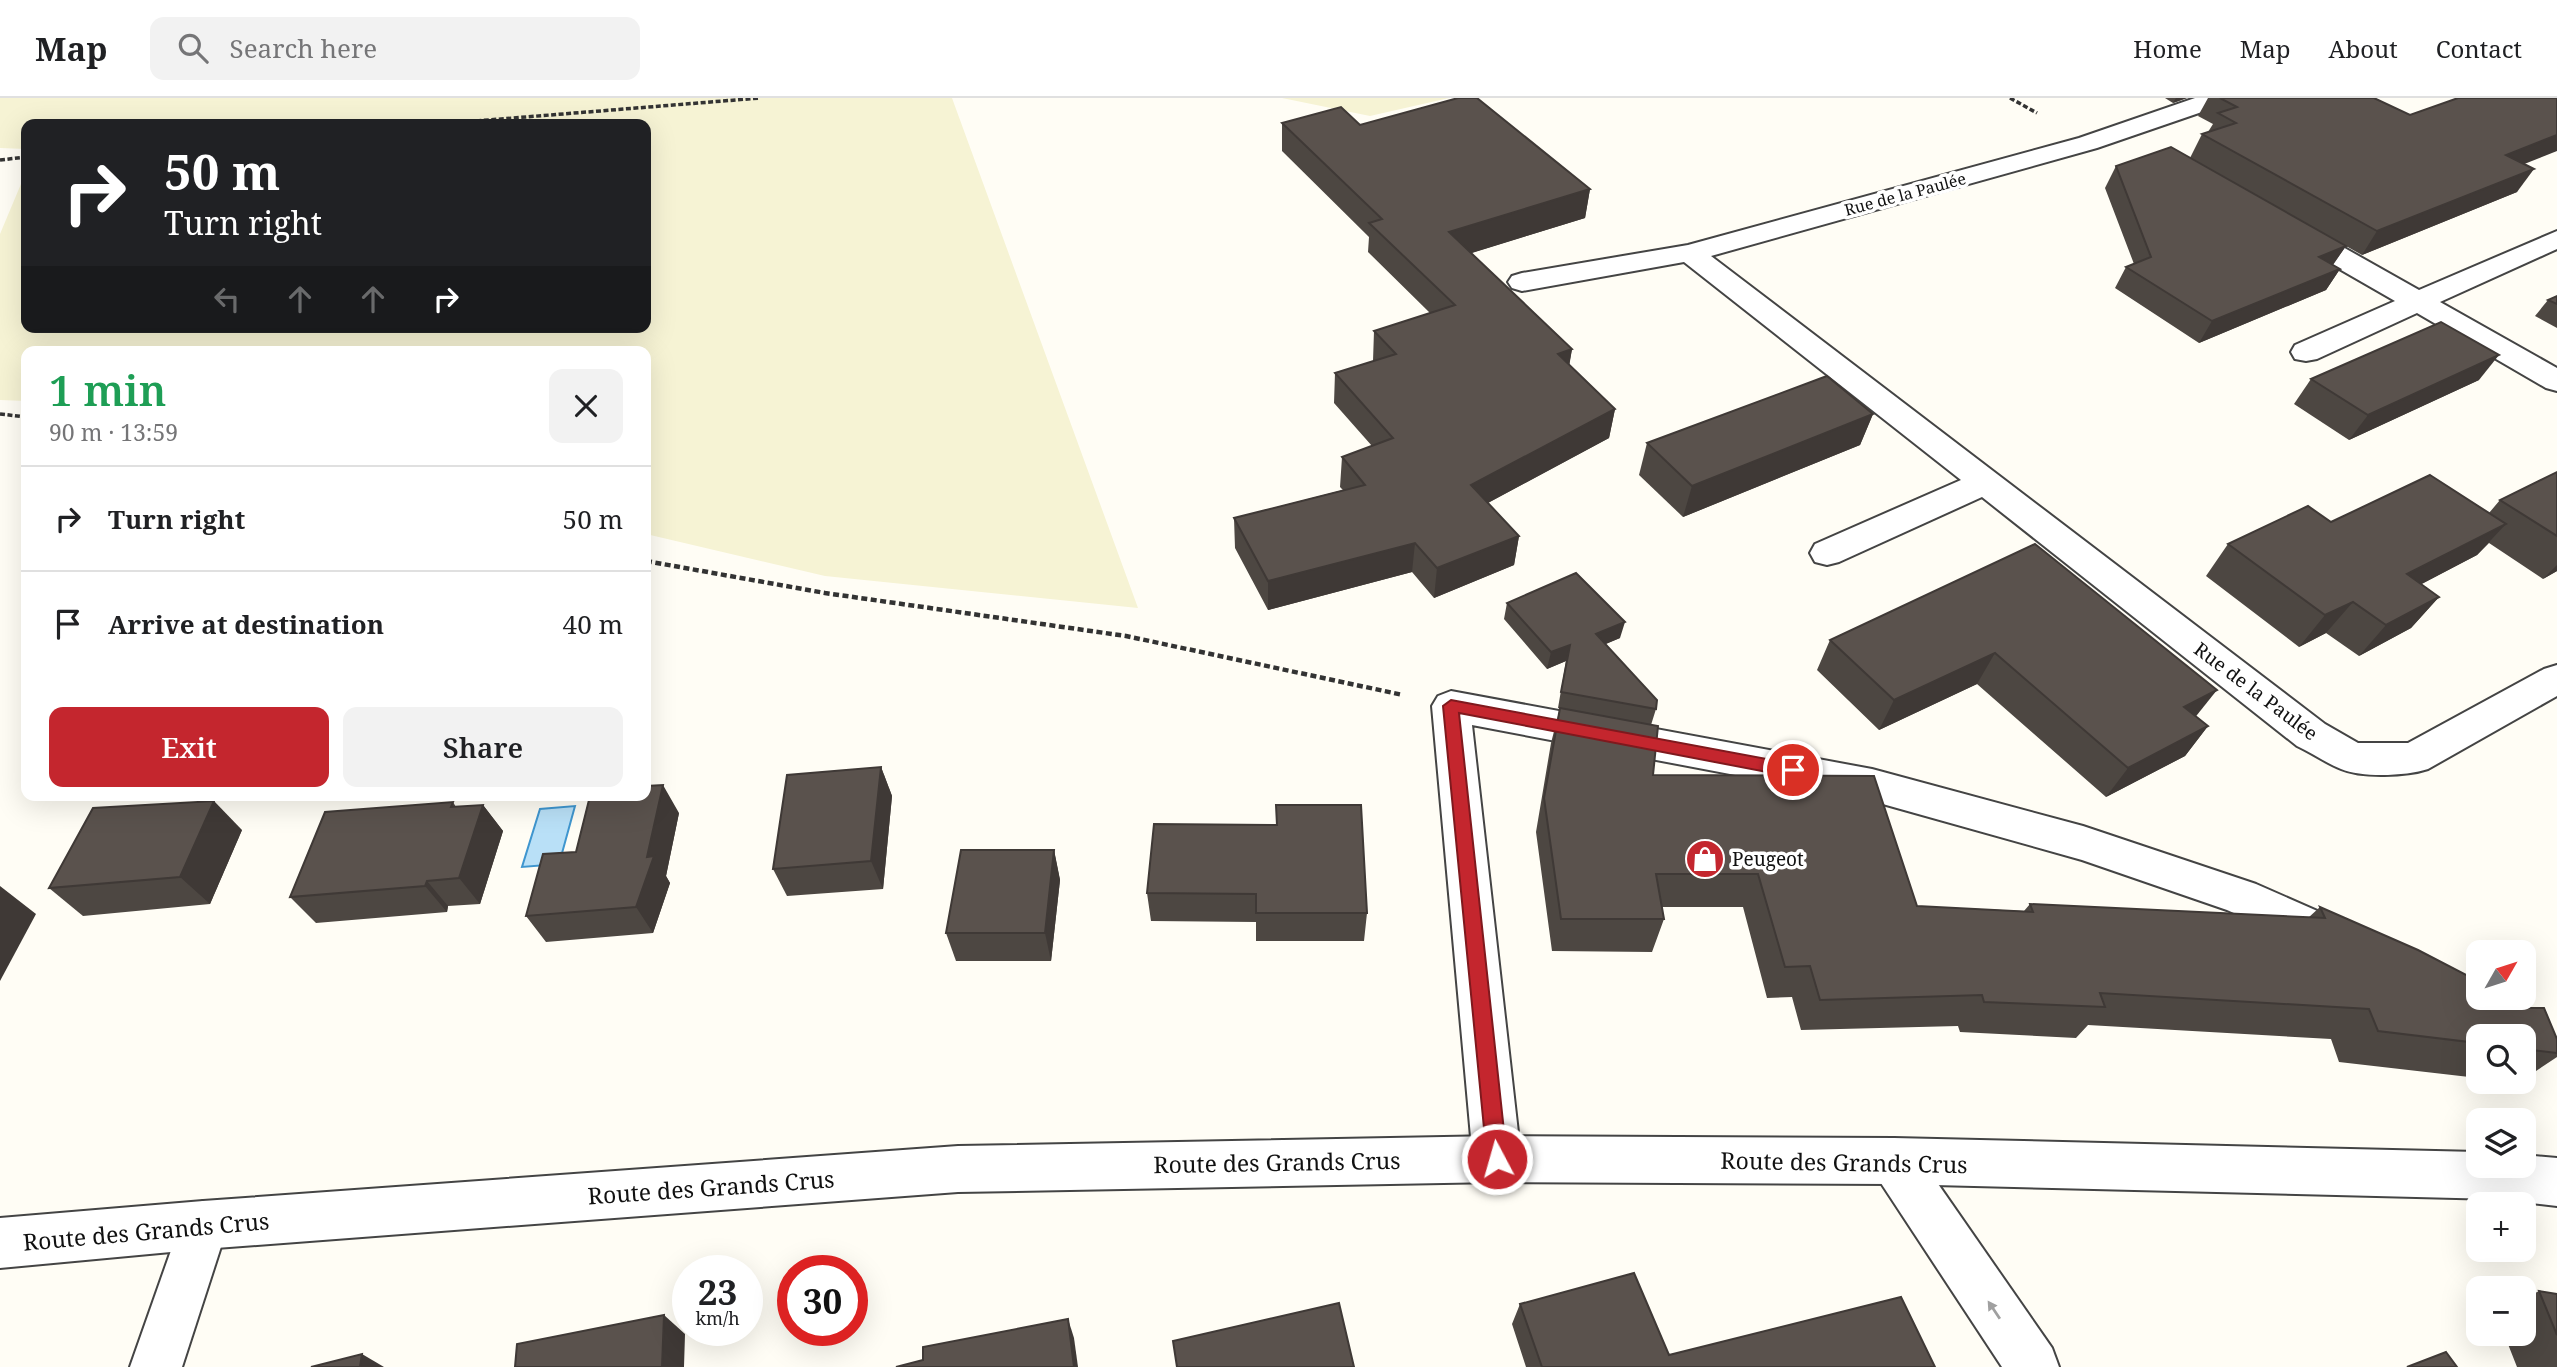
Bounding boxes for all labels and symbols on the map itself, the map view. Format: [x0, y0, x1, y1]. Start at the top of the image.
street label: Rue de la Paulée [1842, 167, 1968, 221]
street label: Rue de la Paulée [2189, 636, 2323, 746]
pin [1763, 740, 1823, 800]
shop icon: Peugeot [1684, 838, 1726, 880]
place label: Peugeot [1732, 846, 1804, 872]
north arrow [2466, 940, 2536, 1010]
position arrow [1460, 1122, 1534, 1196]
street label: Route des Grands Crus [1153, 1144, 1401, 1180]
street label: Route des Grands Crus [1720, 1144, 1968, 1180]
street label: Route des Grands Crus [587, 1162, 835, 1212]
street label: Route des Grands Crus [22, 1204, 270, 1258]
speed limit sign: 30 [777, 1255, 868, 1346]
one-way arrow [1988, 1301, 2001, 1320]

